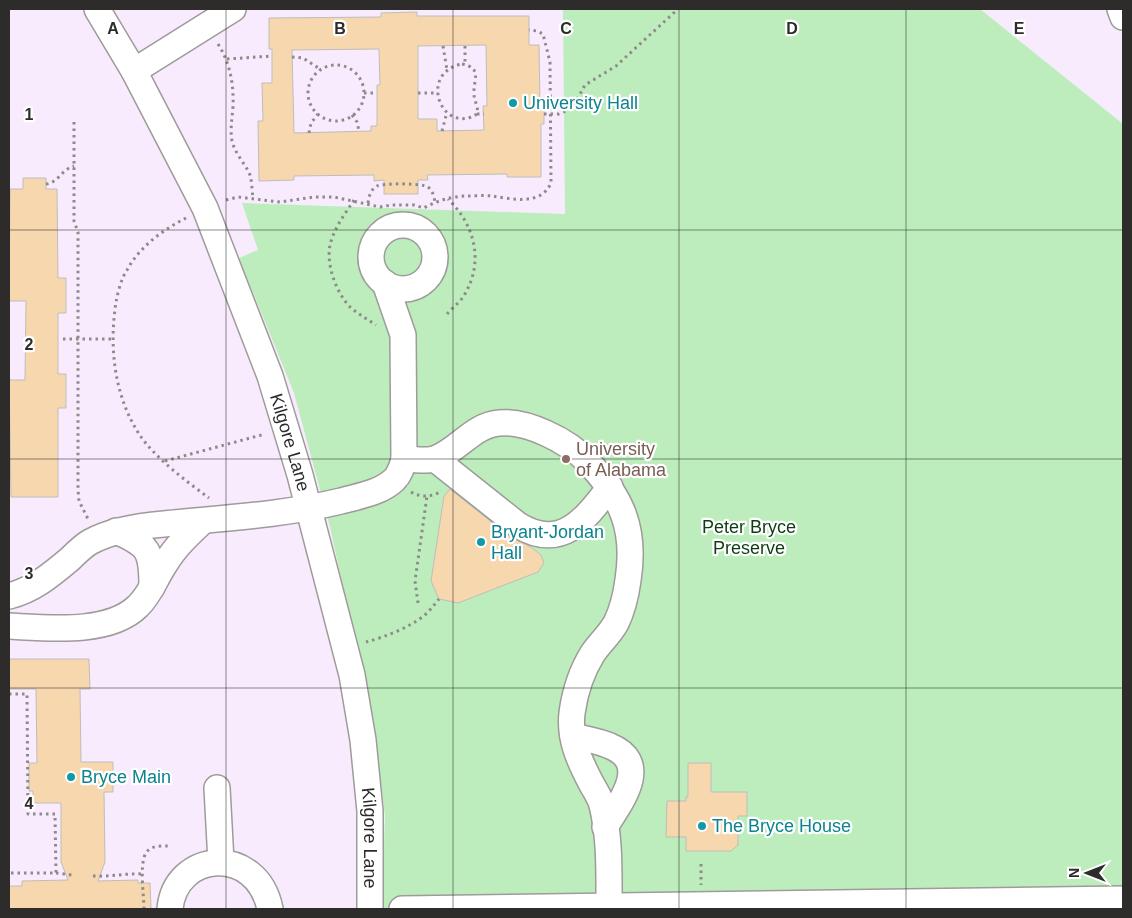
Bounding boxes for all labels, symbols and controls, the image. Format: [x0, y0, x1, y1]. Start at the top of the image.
text: A [107, 20, 119, 37]
text: B [334, 20, 346, 37]
text: C [560, 20, 572, 37]
text: D [786, 20, 798, 37]
text: E [1014, 20, 1025, 37]
place label: University Hall [523, 93, 638, 113]
marker: University Hall [507, 97, 519, 109]
text: 1 [25, 106, 34, 123]
text: 2 [25, 336, 34, 353]
street label: Kilgore Lane [266, 391, 314, 493]
place label: University of Alabama [576, 439, 667, 480]
marker: University of Alabama [560, 453, 572, 465]
park label: Peter Bryce Preserve [702, 517, 796, 558]
place label: Bryant-Jordan Hall [491, 522, 604, 563]
marker: Bryant-Jordan Hall [475, 536, 487, 548]
text: 3 [25, 565, 34, 582]
place label: Bryce Main [81, 767, 171, 787]
marker: Bryce Main [65, 771, 77, 783]
street label: Kilgore Lane [358, 787, 380, 889]
text: 4 [25, 795, 34, 812]
place label: The Bryce House [712, 816, 851, 836]
marker: The Bryce House [696, 820, 708, 832]
north arrow [1062, 848, 1112, 898]
text: N [1066, 868, 1082, 878]

